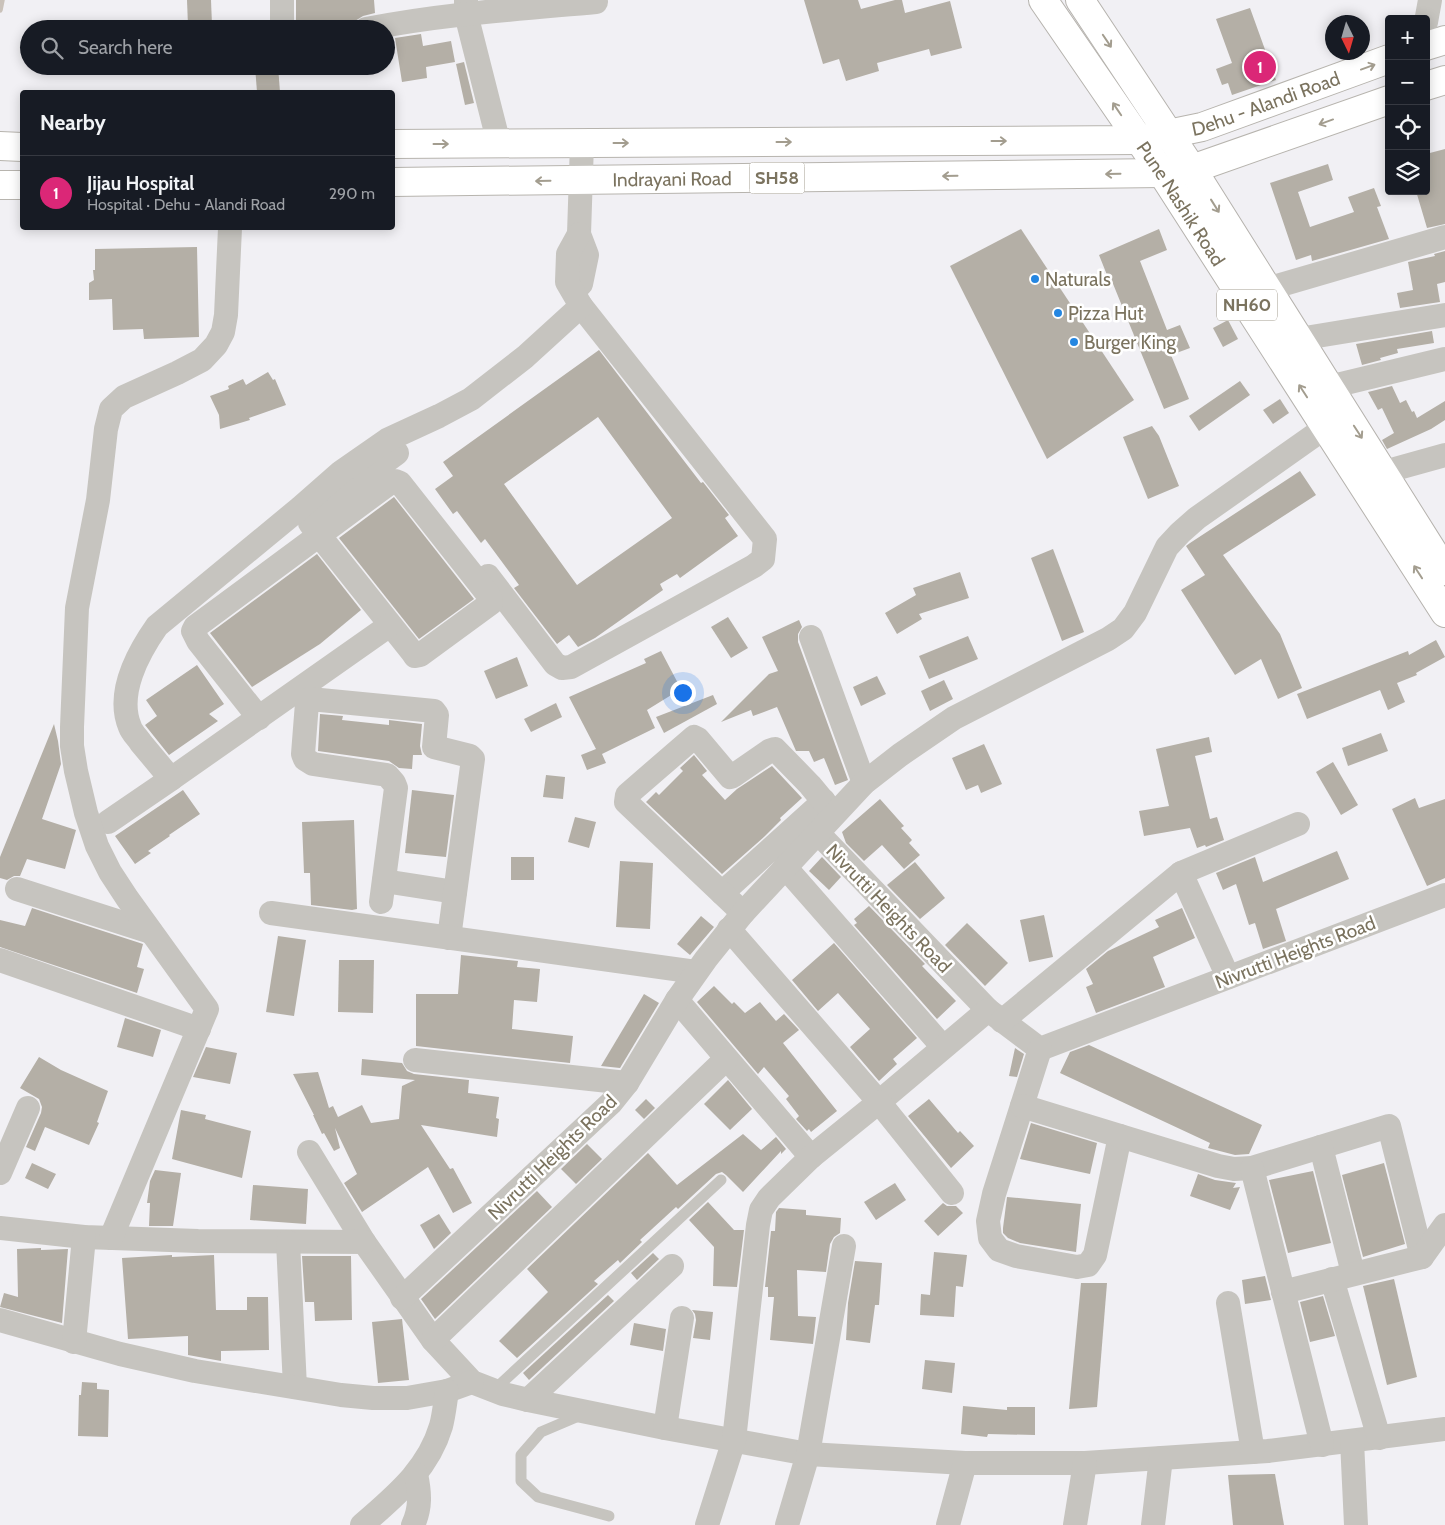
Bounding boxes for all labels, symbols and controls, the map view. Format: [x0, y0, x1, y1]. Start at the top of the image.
north arrow [1325, 15, 1370, 60]
map controls [1385, 15, 1430, 195]
button: + [1385, 15, 1430, 60]
search box [20, 20, 395, 75]
one-way arrow [1102, 33, 1112, 47]
icon: search [38, 34, 66, 62]
text: Search here [78, 36, 172, 59]
pin: 1 [1244, 48, 1276, 86]
button: − [1385, 60, 1430, 105]
one-way arrow [1360, 62, 1376, 71]
street label: Dehu - Alandi Road [1190, 67, 1343, 141]
one-way arrow [1112, 102, 1123, 116]
button: locate [1385, 105, 1430, 150]
text: Nearby [40, 110, 106, 135]
one-way arrow [1319, 118, 1335, 127]
one-way arrow [990, 136, 1006, 146]
one-way arrow [775, 137, 791, 147]
street label: Pune Nashik Road [1132, 137, 1230, 270]
one-way arrow [612, 138, 629, 148]
one-way arrow [432, 139, 449, 149]
button: layers [1385, 150, 1430, 195]
road number: SH58 [750, 162, 804, 194]
street label: Indrayani Road [612, 167, 732, 191]
one-way arrow [1105, 169, 1122, 179]
one-way arrow [943, 171, 959, 181]
text: Jijau Hospital [87, 172, 194, 195]
one-way arrow [535, 176, 552, 186]
text: 1 [53, 184, 59, 203]
text: 290 m [329, 184, 375, 203]
text: Hospital · Dehu - Alandi Road [87, 195, 285, 214]
one-way arrow [1210, 199, 1220, 213]
place label: Naturals [1045, 268, 1111, 291]
marker: Naturals [1029, 273, 1041, 285]
road number: NH60 [1217, 290, 1277, 320]
place label: Pizza Hut [1068, 302, 1144, 325]
marker: Pizza Hut [1052, 307, 1064, 319]
place label: Burger King [1084, 331, 1176, 354]
marker: Burger King [1068, 336, 1080, 348]
one-way arrow [1298, 384, 1308, 398]
one-way arrow [1353, 425, 1363, 439]
one-way arrow [1413, 566, 1423, 580]
your location [670, 680, 696, 706]
street label: Nivrutti Heights Road [821, 839, 956, 977]
street label: Nivrutti Heights Road [1212, 911, 1379, 994]
street label: Nivrutti Heights Road [483, 1090, 621, 1225]

